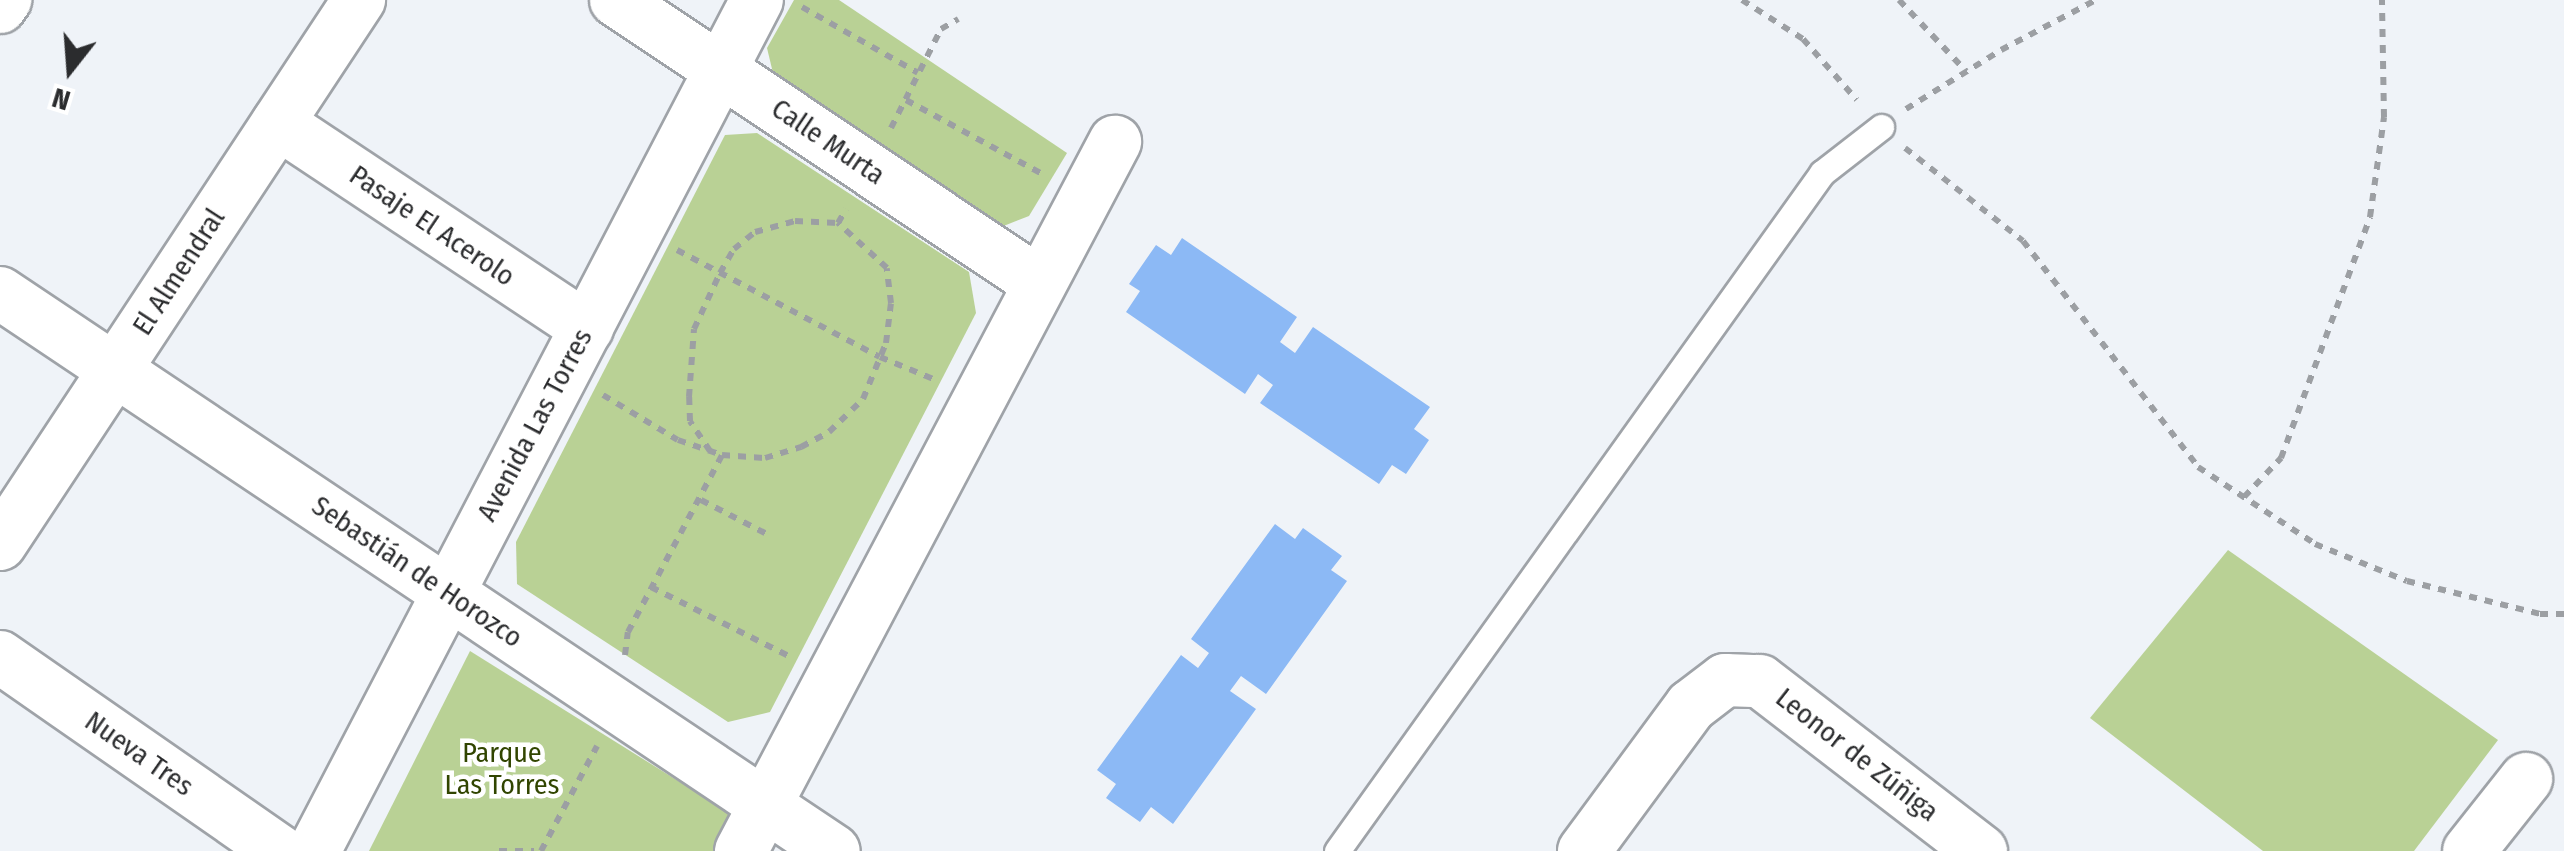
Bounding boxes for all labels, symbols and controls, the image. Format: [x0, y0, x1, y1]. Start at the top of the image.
north arrow [20, 20, 120, 120]
text: N [48, 81, 74, 117]
street label: Calle Murta [765, 92, 891, 192]
street label: Pasaje El Acerolo [343, 158, 521, 294]
street label: El Almendral [126, 203, 232, 341]
street label: Avenida Las Torres [470, 323, 600, 527]
street label: Sebastián de Horozco [305, 489, 529, 655]
street label: Leonor de Zúñiga [1769, 681, 1945, 829]
street label: Nueva Tres [78, 704, 200, 804]
park label: Parque Las Torres [445, 736, 559, 802]

